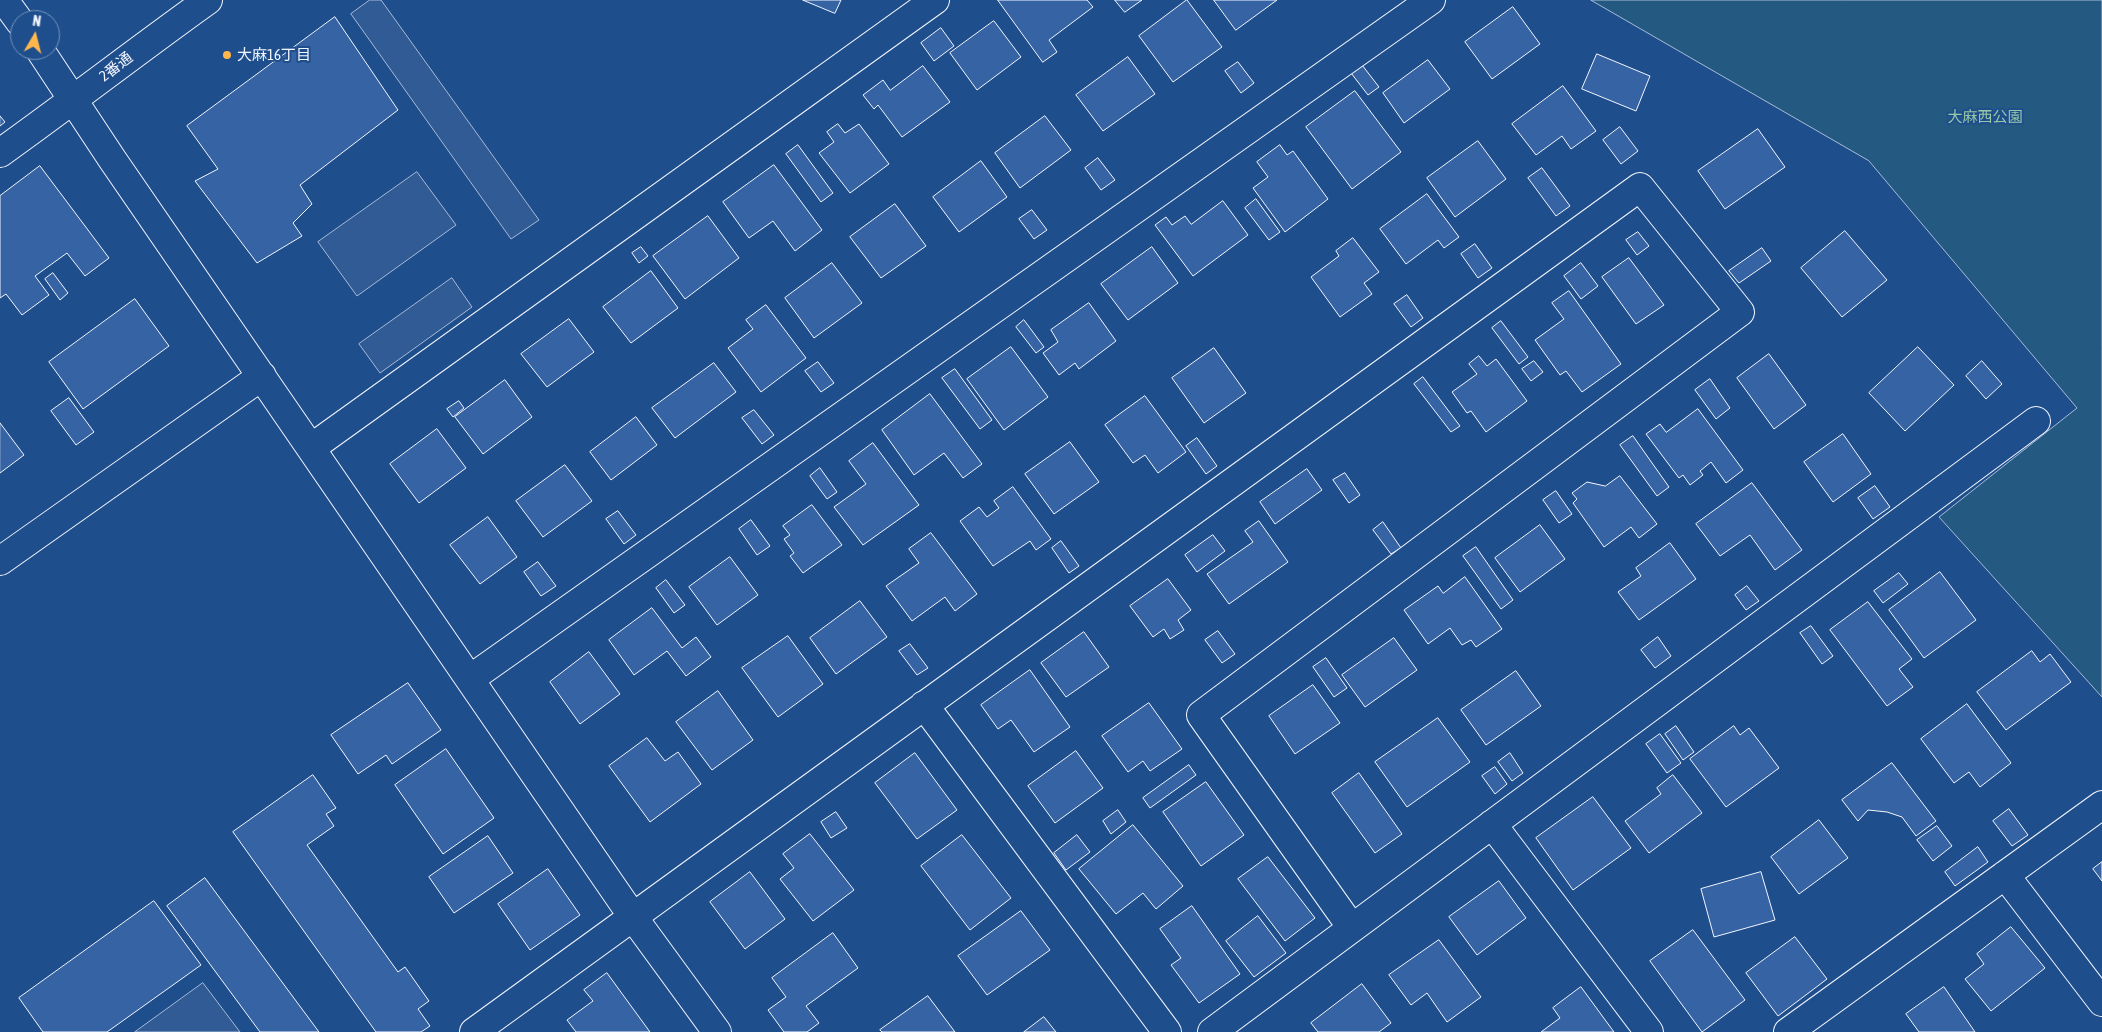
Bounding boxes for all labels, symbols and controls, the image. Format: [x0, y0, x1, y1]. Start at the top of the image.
north arrow [10, 10, 60, 60]
text: N [32, 13, 42, 30]
place label: 大麻16丁目 [237, 46, 311, 64]
street label: 2番通 [96, 49, 136, 85]
marker: 大麻16丁目 [221, 49, 233, 61]
park label: 大麻西公園 [1948, 108, 2022, 126]

